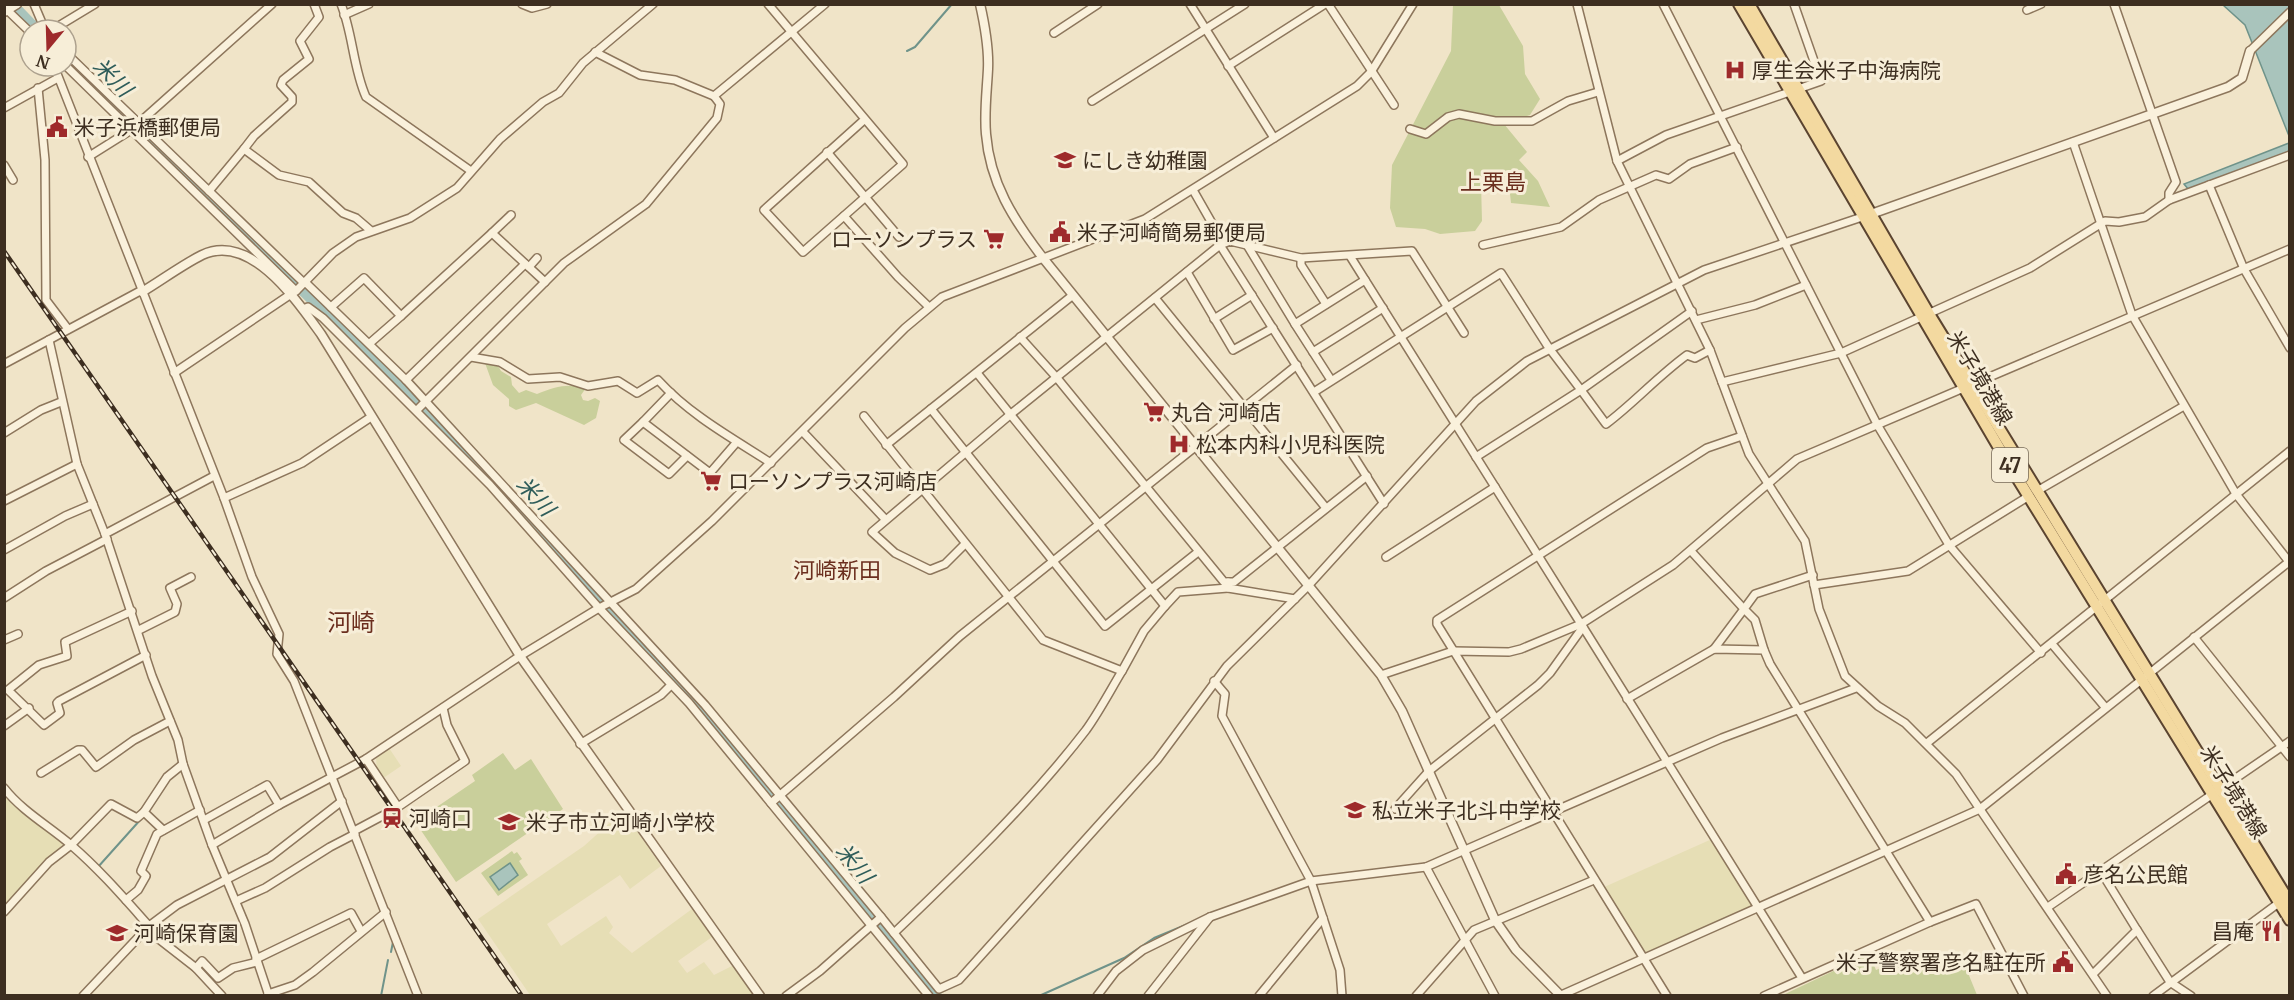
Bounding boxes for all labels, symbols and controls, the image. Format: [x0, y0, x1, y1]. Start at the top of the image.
north arrow [18, 18, 78, 78]
text: N [34, 51, 52, 74]
water label: 米川 [88, 52, 140, 104]
place label: 厚生会米子中海病院 [1752, 57, 1941, 84]
hospital icon: 厚生会米子中海病院 [1723, 58, 1747, 82]
place label: 米子浜橋郵便局 [74, 114, 221, 141]
public building icon: 米子浜橋郵便局 [45, 115, 69, 139]
place label: にしき幼稚園 [1082, 147, 1208, 174]
school or university icon: にしき幼稚園 [1053, 148, 1077, 172]
district label: 上栗島 [1460, 168, 1526, 196]
place label: 米子河崎簡易郵便局 [1077, 219, 1266, 246]
public building icon: 米子河崎簡易郵便局 [1048, 220, 1072, 244]
place label: ローソンプラス [831, 226, 977, 253]
supermarket icon: ローソンプラス [982, 227, 1006, 251]
street label: 米子境港線 [1941, 326, 2019, 430]
place label: 丸合 河崎店 [1171, 399, 1281, 426]
supermarket icon: 丸合 河崎店 [1142, 400, 1166, 424]
place label: 松本内科小児科医院 [1196, 431, 1385, 458]
hospital icon: 松本内科小児科医院 [1167, 432, 1191, 456]
road number: 47 [1992, 448, 2028, 482]
place label: ローソンプラス河崎店 [728, 468, 937, 495]
supermarket icon: ローソンプラス河崎店 [699, 469, 723, 493]
water label: 米川 [511, 470, 562, 523]
district label: 河崎新田 [793, 556, 881, 584]
district label: 河崎 [327, 607, 375, 638]
street label: 米子境港線 [2195, 740, 2273, 844]
place label: 私立米子北斗中学校 [1372, 797, 1561, 824]
school or university icon: 私立米子北斗中学校 [1343, 798, 1367, 822]
place label: 河崎口 [409, 805, 472, 832]
station icon: 河崎口 [380, 806, 404, 830]
place label: 米子市立河崎小学校 [526, 809, 715, 836]
school or university icon: 米子市立河崎小学校 [497, 810, 521, 834]
water label: 米川 [830, 837, 881, 890]
place label: 彦名公民館 [2083, 861, 2188, 888]
public building icon: 彦名公民館 [2054, 862, 2078, 886]
place label: 昌庵 [2212, 918, 2254, 945]
restaurant icon: 昌庵 [2259, 919, 2283, 943]
place label: 河崎保育園 [134, 920, 239, 947]
school or university icon: 河崎保育園 [105, 921, 129, 945]
place label: 米子警察署彦名駐在所 [1836, 949, 2046, 976]
public building icon: 米子警察署彦名駐在所 [2051, 950, 2075, 974]

